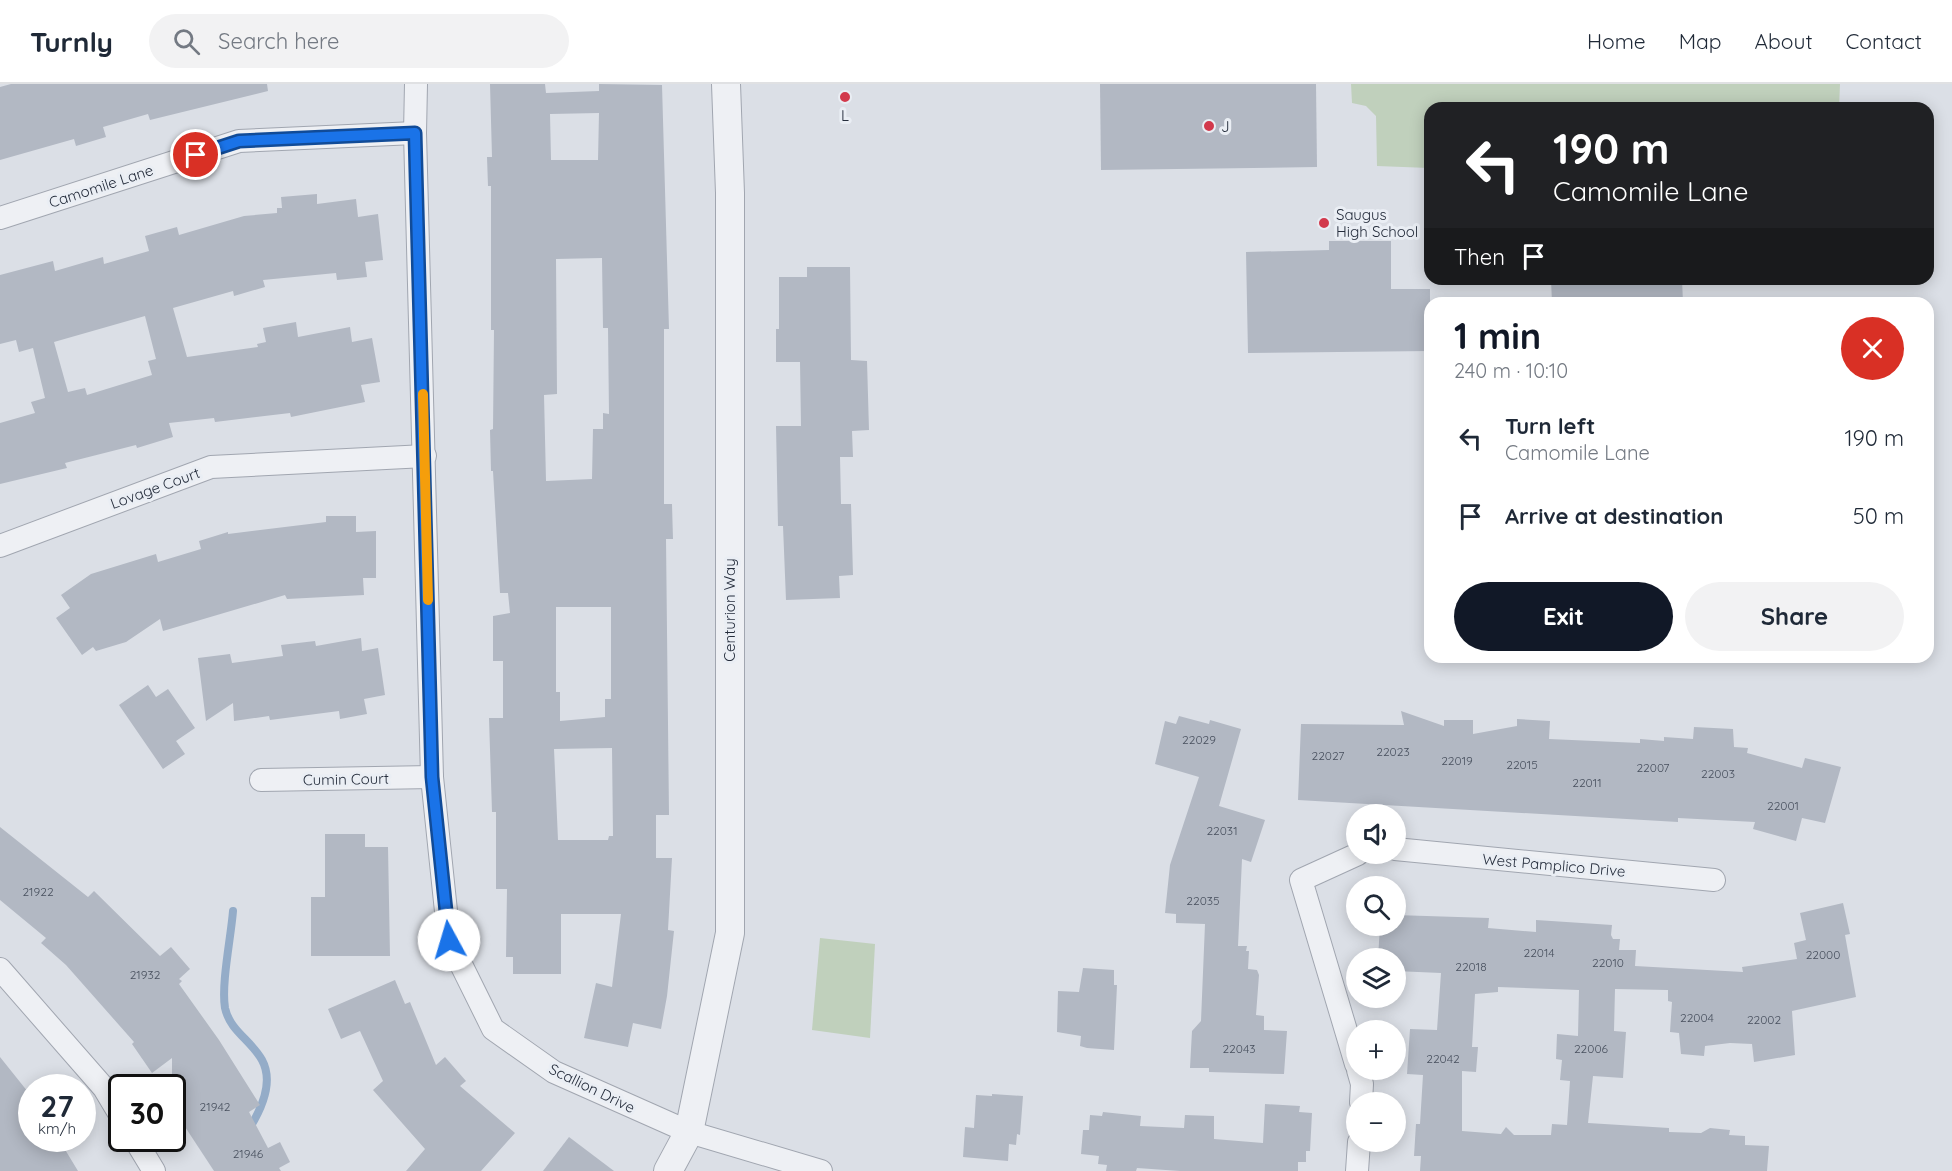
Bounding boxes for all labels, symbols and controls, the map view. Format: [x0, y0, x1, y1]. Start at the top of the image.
search box [149, 14, 569, 68]
text: Turnly [30, 24, 113, 59]
icon: search [170, 25, 203, 58]
text: Search here [218, 27, 339, 55]
text: Home [1587, 28, 1646, 54]
text: Map [1679, 28, 1722, 54]
text: About [1755, 28, 1813, 54]
text: Contact [1846, 28, 1922, 54]
marker: L [838, 90, 852, 104]
place label: L [841, 106, 849, 125]
place label: J [1221, 117, 1230, 136]
marker: J [1202, 119, 1216, 133]
text: 190 m [1553, 122, 1669, 175]
icon: left [1454, 126, 1532, 204]
pin [170, 129, 221, 180]
icon: arrive [179, 138, 212, 171]
street label: Camomile Lane [46, 160, 156, 212]
text: Camomile Lane [1553, 174, 1748, 208]
place label: Saugus High School [1336, 205, 1418, 241]
marker: Saugus High School [1317, 216, 1331, 230]
icon: arrive [1517, 240, 1550, 273]
text: Then [1454, 243, 1505, 271]
text: 1 min [1454, 313, 1541, 358]
button: close [1841, 317, 1904, 380]
text: 240 m · 10:10 [1454, 358, 1568, 383]
text: Turn left [1505, 412, 1595, 440]
icon: left [1454, 422, 1487, 455]
text: 190 m [1844, 424, 1904, 452]
text: Camomile Lane [1505, 440, 1650, 465]
street label: Lovage Court [108, 463, 202, 513]
icon: arrive [1454, 500, 1487, 533]
text: Arrive at destination [1505, 502, 1723, 530]
text: 50 m [1853, 502, 1904, 530]
street label: Centurion Way [720, 558, 739, 662]
button: Exit [1454, 582, 1673, 651]
button: Share [1685, 582, 1904, 651]
house number: 22029 [1182, 732, 1216, 747]
house number: 22023 [1376, 744, 1410, 759]
house number: 22027 [1311, 748, 1345, 763]
house number: 22019 [1441, 753, 1473, 768]
house number: 22015 [1506, 757, 1538, 772]
house number: 22007 [1636, 760, 1670, 775]
house number: 22003 [1701, 766, 1735, 781]
street label: Cumin Court [303, 769, 389, 789]
house number: 22011 [1572, 775, 1602, 790]
house number: 22001 [1767, 798, 1799, 813]
map controls [1346, 804, 1406, 1152]
button: sound [1346, 804, 1406, 864]
house number: 22031 [1206, 823, 1238, 838]
street label: West Pamplico Drive [1482, 849, 1626, 881]
button: search [1346, 876, 1406, 936]
house number: 21922 [22, 884, 54, 899]
house number: 22035 [1186, 893, 1220, 908]
position arrow [417, 908, 481, 972]
house number: 22014 [1523, 945, 1555, 960]
house number: 22000 [1806, 947, 1840, 962]
button: layers [1346, 948, 1406, 1008]
house number: 22010 [1592, 955, 1624, 970]
house number: 22018 [1455, 959, 1487, 974]
house number: 21932 [130, 967, 161, 982]
house number: 22004 [1680, 1010, 1714, 1025]
house number: 22002 [1747, 1012, 1781, 1027]
button: + [1346, 1020, 1406, 1080]
house number: 22043 [1222, 1041, 1256, 1056]
house number: 22006 [1574, 1041, 1609, 1056]
house number: 22042 [1426, 1051, 1460, 1066]
street label: Scallion Drive [546, 1059, 638, 1117]
speed limit sign: 30 [108, 1074, 186, 1152]
text: 27 [40, 1087, 74, 1125]
button: − [1346, 1092, 1406, 1152]
house number: 21942 [200, 1099, 231, 1114]
text: km/h [38, 1119, 76, 1138]
house number: 21946 [233, 1146, 264, 1161]

